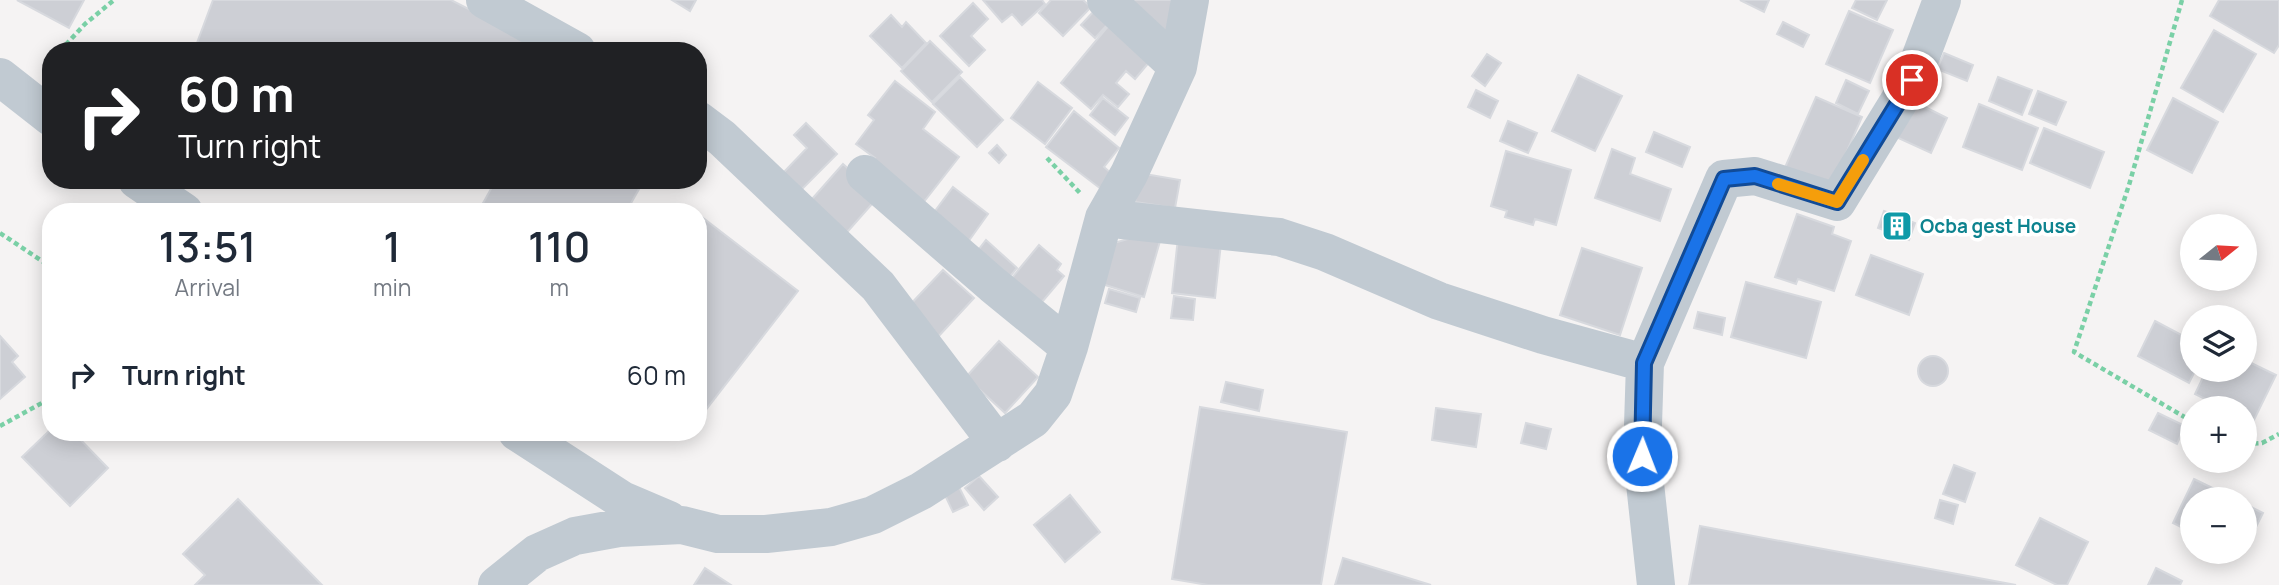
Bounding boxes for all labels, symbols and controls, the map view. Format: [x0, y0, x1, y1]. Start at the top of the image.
pin [1882, 50, 1942, 110]
text: 60 m [178, 60, 295, 127]
icon: arrive [1893, 61, 1931, 99]
icon: right [63, 70, 154, 161]
text: Turn right [178, 124, 321, 168]
building icon: Ocba gest House [1880, 209, 1914, 243]
place label: Ocba gest House [1920, 213, 2076, 239]
north arrow [2180, 214, 2258, 290]
map controls [2180, 214, 2257, 564]
text: 13:51 [159, 217, 256, 275]
text: 1 [383, 217, 401, 275]
text: 110 [528, 217, 590, 275]
text: Arrival [175, 271, 240, 303]
text: min [373, 271, 411, 303]
text: m [549, 271, 569, 303]
button: layers [2180, 305, 2257, 382]
icon: right [63, 356, 101, 394]
text: Turn right [122, 357, 246, 393]
text: 60 m [627, 357, 686, 393]
button: + [2180, 396, 2257, 473]
position arrow [1605, 419, 1679, 493]
button: − [2180, 487, 2257, 564]

